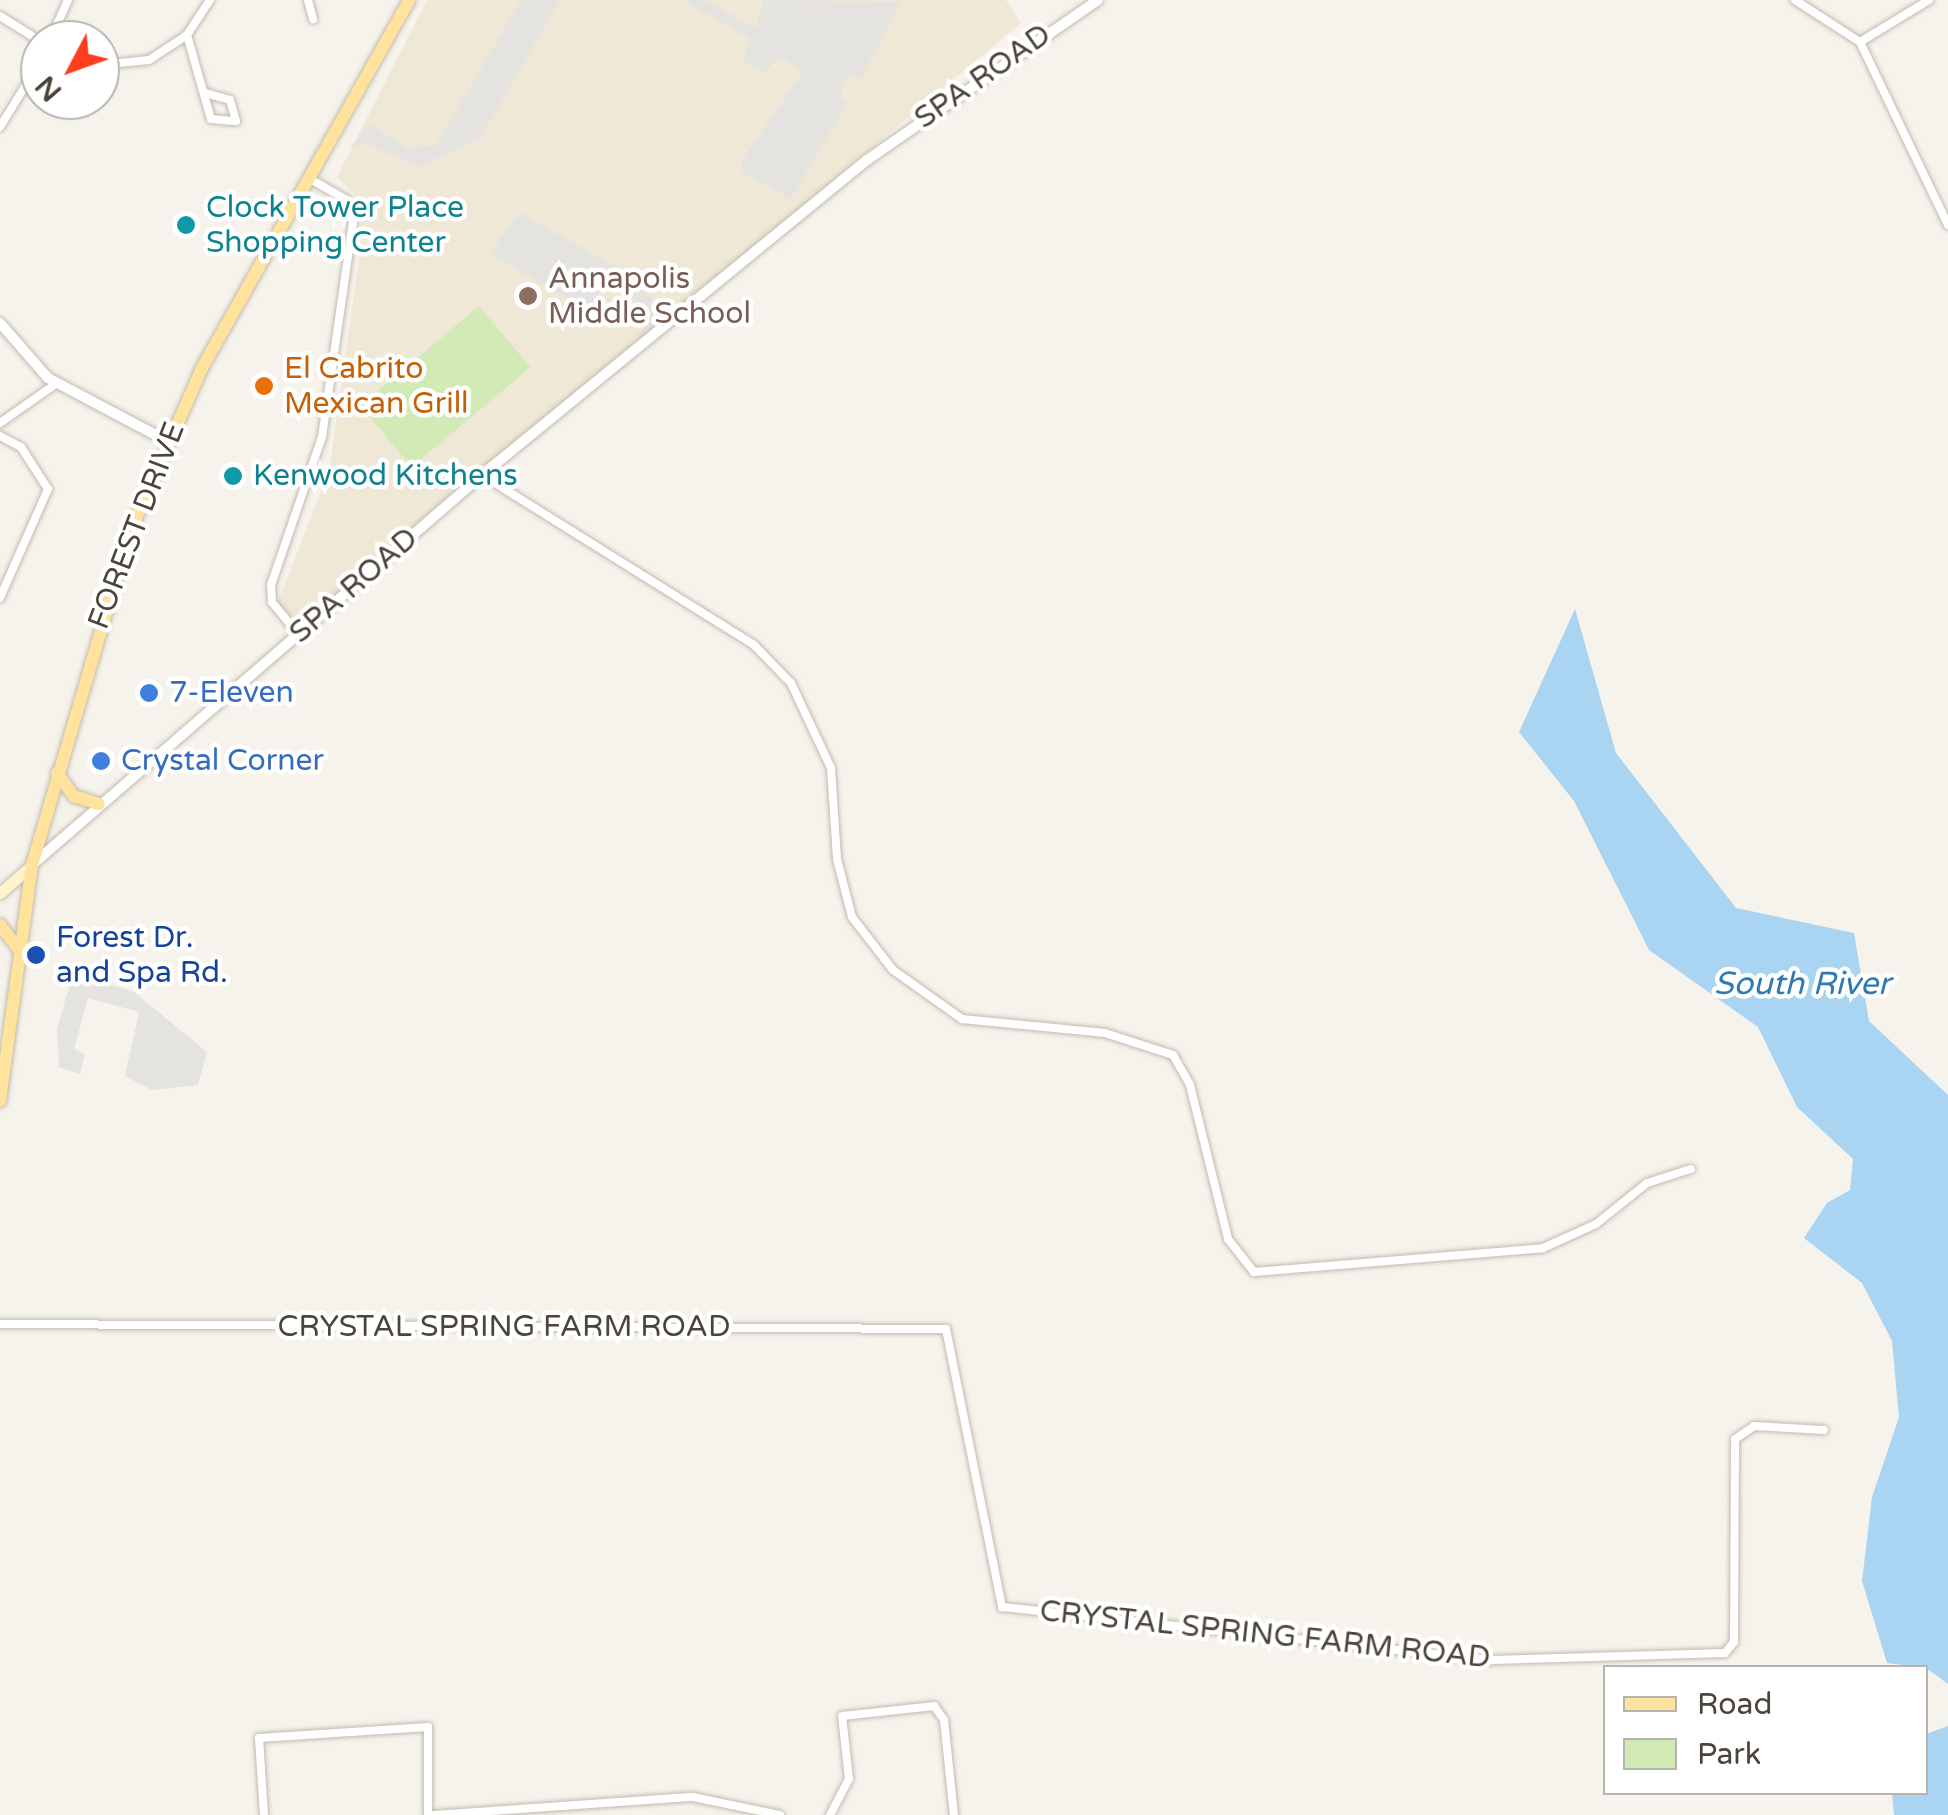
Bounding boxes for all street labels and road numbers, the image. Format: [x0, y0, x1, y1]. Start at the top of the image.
street label: SPA ROAD [908, 17, 1058, 137]
street label: FOREST DRIVE [81, 418, 193, 634]
street label: SPA ROAD [283, 521, 425, 651]
street label: CRYSTAL SPRING FARM ROAD [278, 1309, 730, 1345]
street label: CRYSTAL SPRING FARM ROAD [1038, 1593, 1492, 1677]

